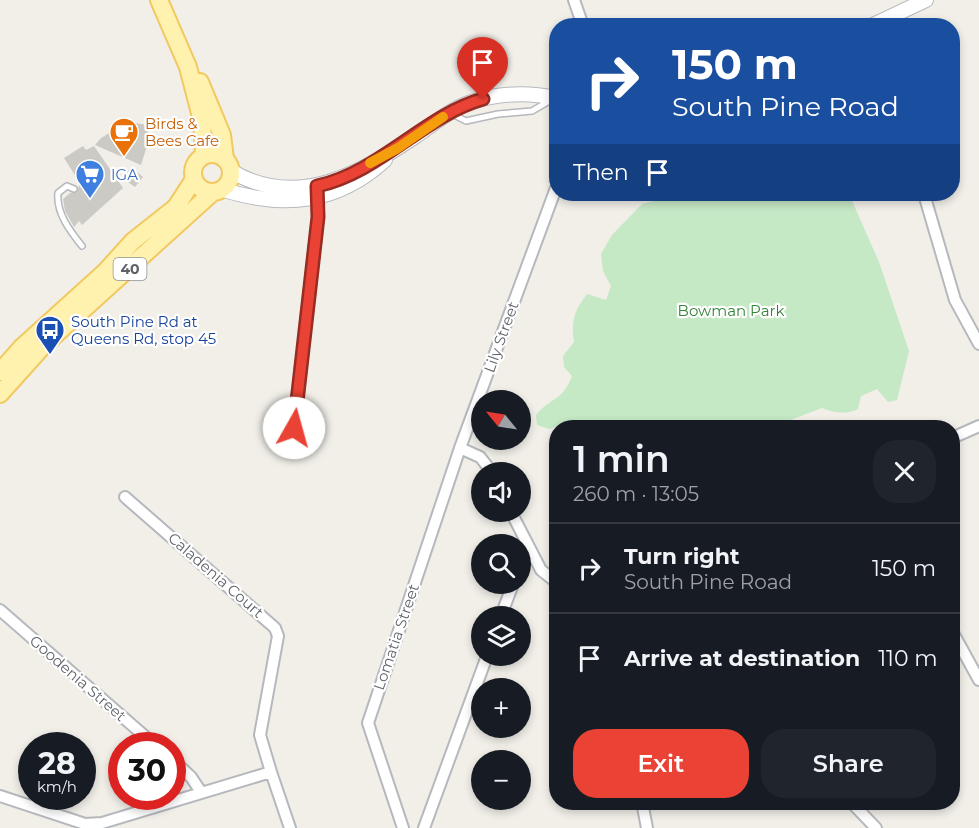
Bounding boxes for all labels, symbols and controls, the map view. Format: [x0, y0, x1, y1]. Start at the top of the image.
pin [457, 37, 508, 99]
text: 150 m [672, 38, 798, 90]
icon: right [573, 42, 651, 120]
icon: arrive [466, 46, 499, 79]
text: South Pine Road [672, 90, 899, 123]
place label: Birds & Bees Cafe [145, 114, 219, 150]
cafe icon: Birds & Bees Cafe [108, 116, 140, 158]
icon: arrive [641, 156, 674, 189]
supermarket icon: IGA [74, 158, 106, 200]
text: Then [573, 159, 629, 186]
place label: IGA [111, 165, 138, 184]
road number: 40 [114, 258, 146, 280]
street label: Lily Street [479, 299, 523, 375]
park label: Bowman Park [678, 301, 784, 320]
place label: South Pine Rd at Queens Rd, stop 45 [71, 312, 216, 348]
bus stop icon: South Pine Rd at Queens Rd, stop 45 [34, 314, 66, 356]
north arrow [471, 390, 531, 450]
map controls [471, 390, 531, 810]
position arrow [262, 396, 326, 460]
text: 1 min [573, 437, 670, 481]
button: close [873, 440, 936, 503]
button: sound [471, 462, 531, 522]
text: 260 m · 13:05 [573, 482, 699, 506]
street label: Caladenia Court [164, 528, 268, 622]
button: search [471, 534, 531, 594]
text: Turn right [624, 543, 739, 570]
icon: right [573, 552, 606, 585]
text: 150 m [872, 555, 936, 582]
text: South Pine Road [624, 570, 792, 594]
street label: Lomatia Street [369, 581, 423, 693]
button: layers [471, 606, 531, 666]
street label: Goodenia Street [26, 631, 130, 725]
icon: arrive [573, 642, 606, 675]
text: Arrive at destination [624, 645, 860, 672]
text: 110 m [878, 645, 938, 672]
button: + [471, 678, 531, 738]
button: Exit [573, 729, 749, 798]
button: Share [761, 729, 936, 798]
speed limit sign: 30 [108, 732, 186, 810]
text: 28 [38, 745, 76, 782]
button: − [471, 750, 531, 810]
text: km/h [37, 777, 77, 796]

